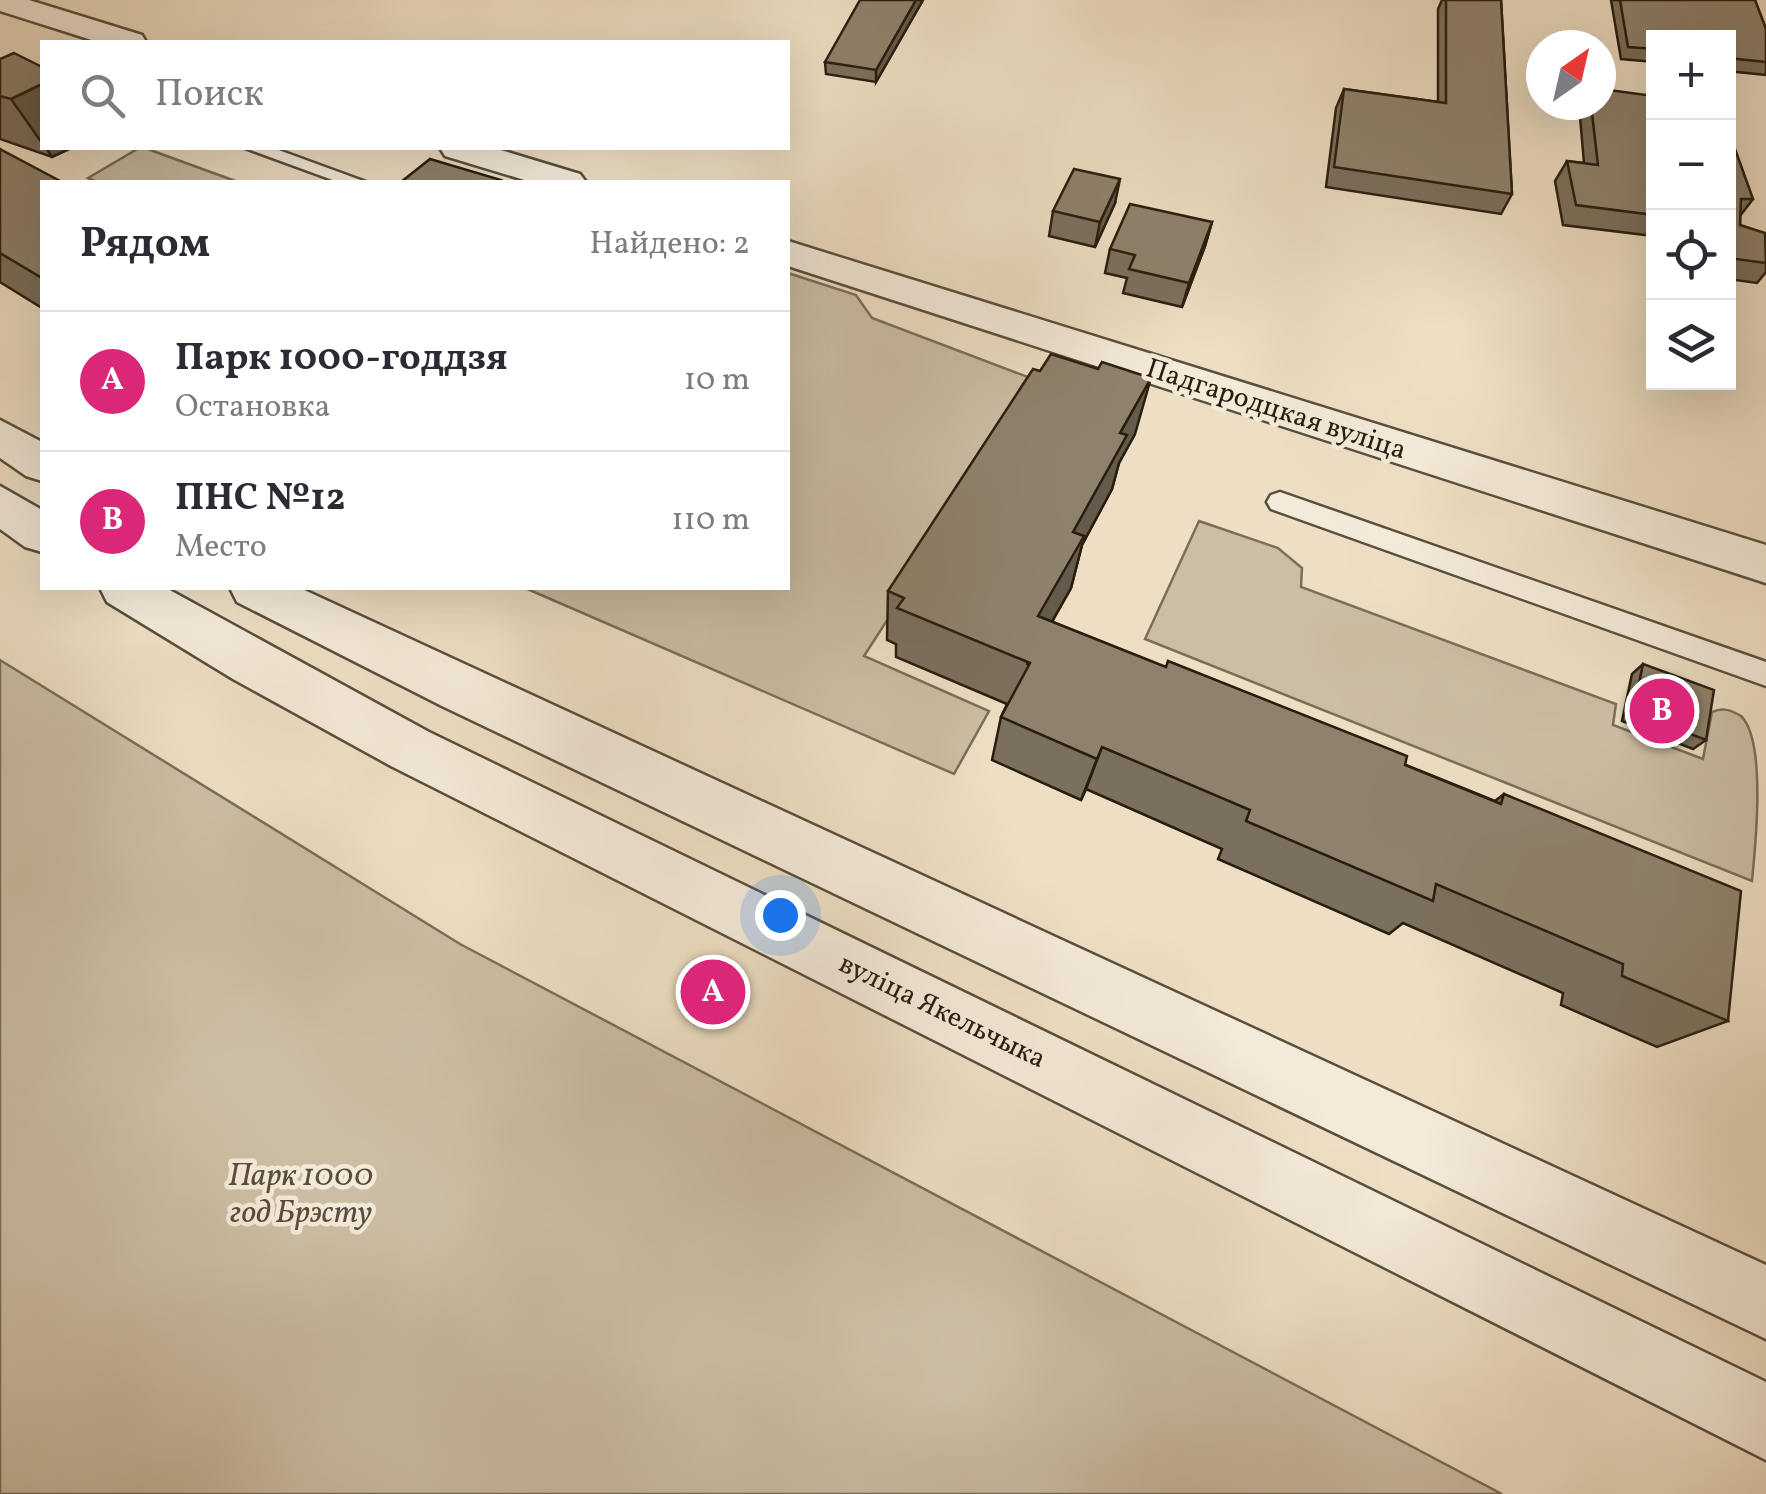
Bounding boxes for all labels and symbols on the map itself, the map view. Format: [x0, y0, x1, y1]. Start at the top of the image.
north arrow [1526, 30, 1616, 120]
street label: Падгародцкая вуліца [1141, 350, 1411, 470]
pin: B [1630, 674, 1694, 748]
your location [755, 890, 806, 941]
street label: вуліца Якельчыка [832, 945, 1052, 1079]
pin: A [680, 954, 746, 1030]
park label: Парк 1000 год Брэсту [229, 1155, 374, 1236]

